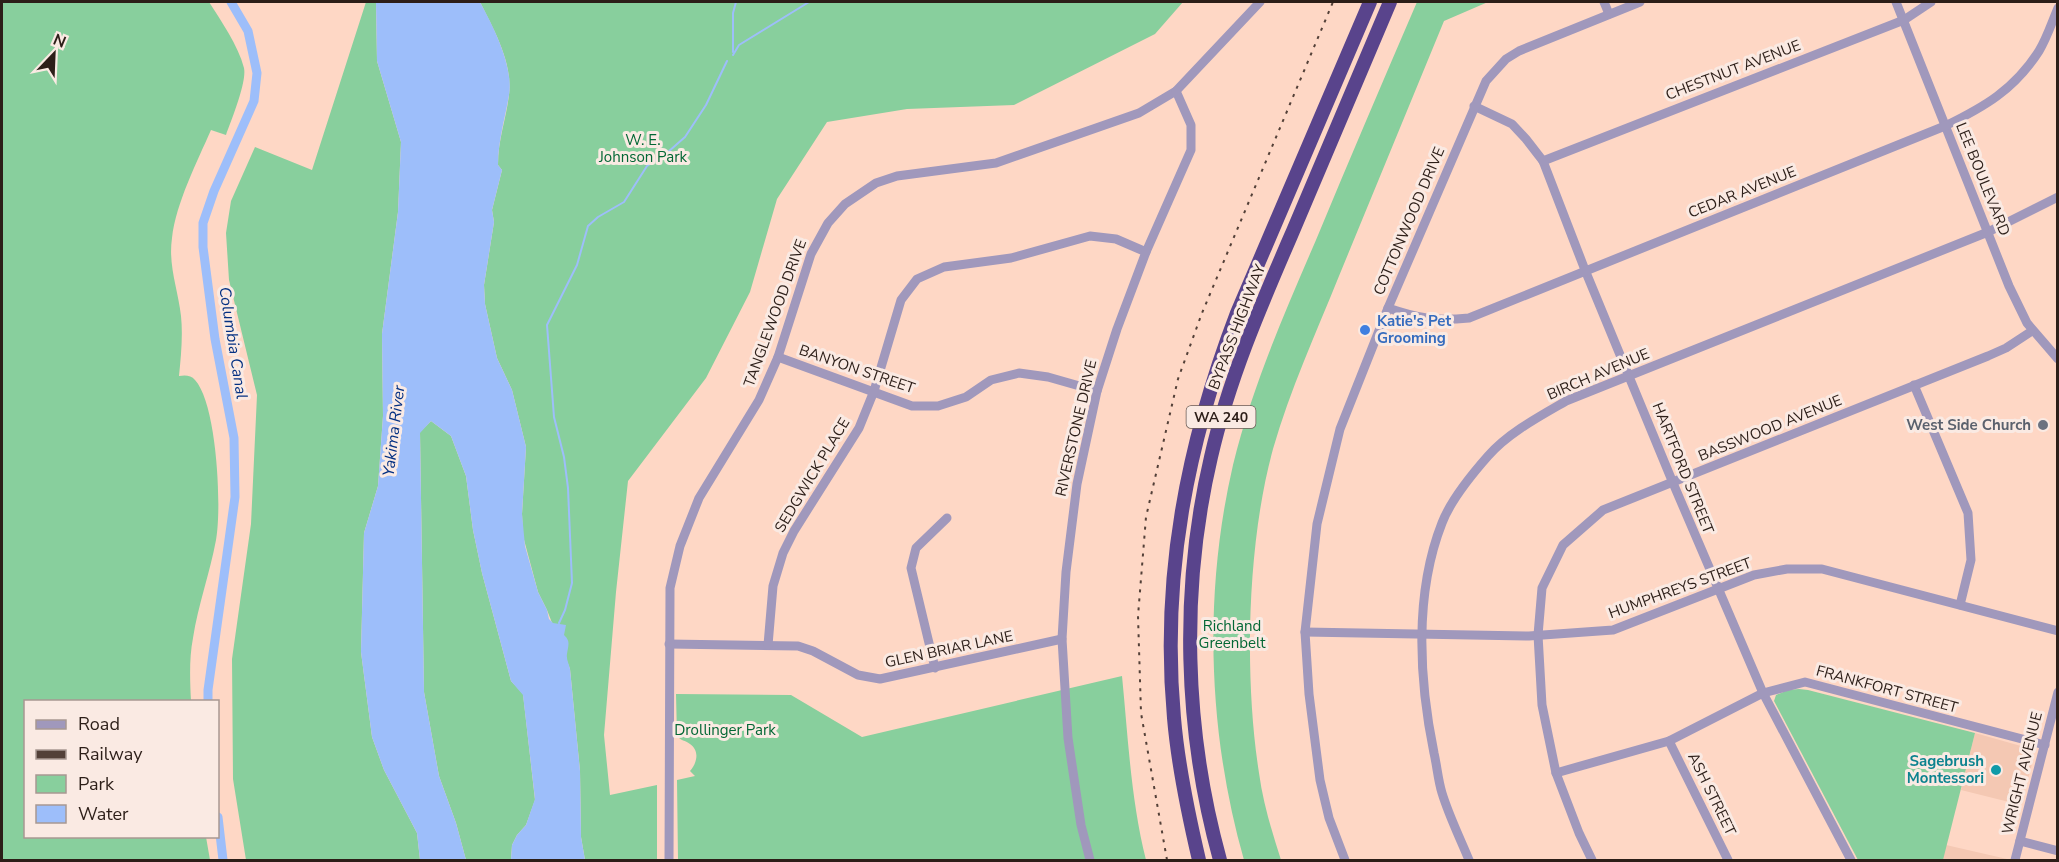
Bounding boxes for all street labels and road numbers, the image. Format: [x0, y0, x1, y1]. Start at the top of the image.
street label: CHESTNUT AVENUE [1663, 35, 1803, 105]
street label: LEE BOULEVARD [1951, 119, 2015, 239]
street label: COTTONWOOD DRIVE [1369, 144, 1449, 298]
street label: CEDAR AVENUE [1685, 161, 1799, 223]
street label: TANGLEWOOD DRIVE [739, 236, 811, 390]
street label: BYPASS HIGHWAY [1204, 260, 1271, 393]
street label: BANYON STREET [796, 340, 918, 398]
street label: BIRCH AVENUE [1544, 343, 1652, 405]
street label: RIVERSTONE DRIVE [1051, 358, 1101, 498]
street label: BASSWOOD AVENUE [1695, 390, 1845, 466]
street label: HARTFORD STREET [1648, 399, 1718, 537]
road number: WA 240 [1186, 406, 1256, 428]
street label: SEDGWICK PLACE [770, 414, 854, 536]
street label: HUMPHREYS STREET [1606, 553, 1754, 623]
street label: GLEN BRIAR LANE [883, 626, 1015, 672]
street label: FRANKFORT STREET [1814, 660, 1960, 718]
street label: WRIGHT AVENUE [1997, 710, 2047, 836]
street label: ASH STREET [1683, 749, 1741, 839]

